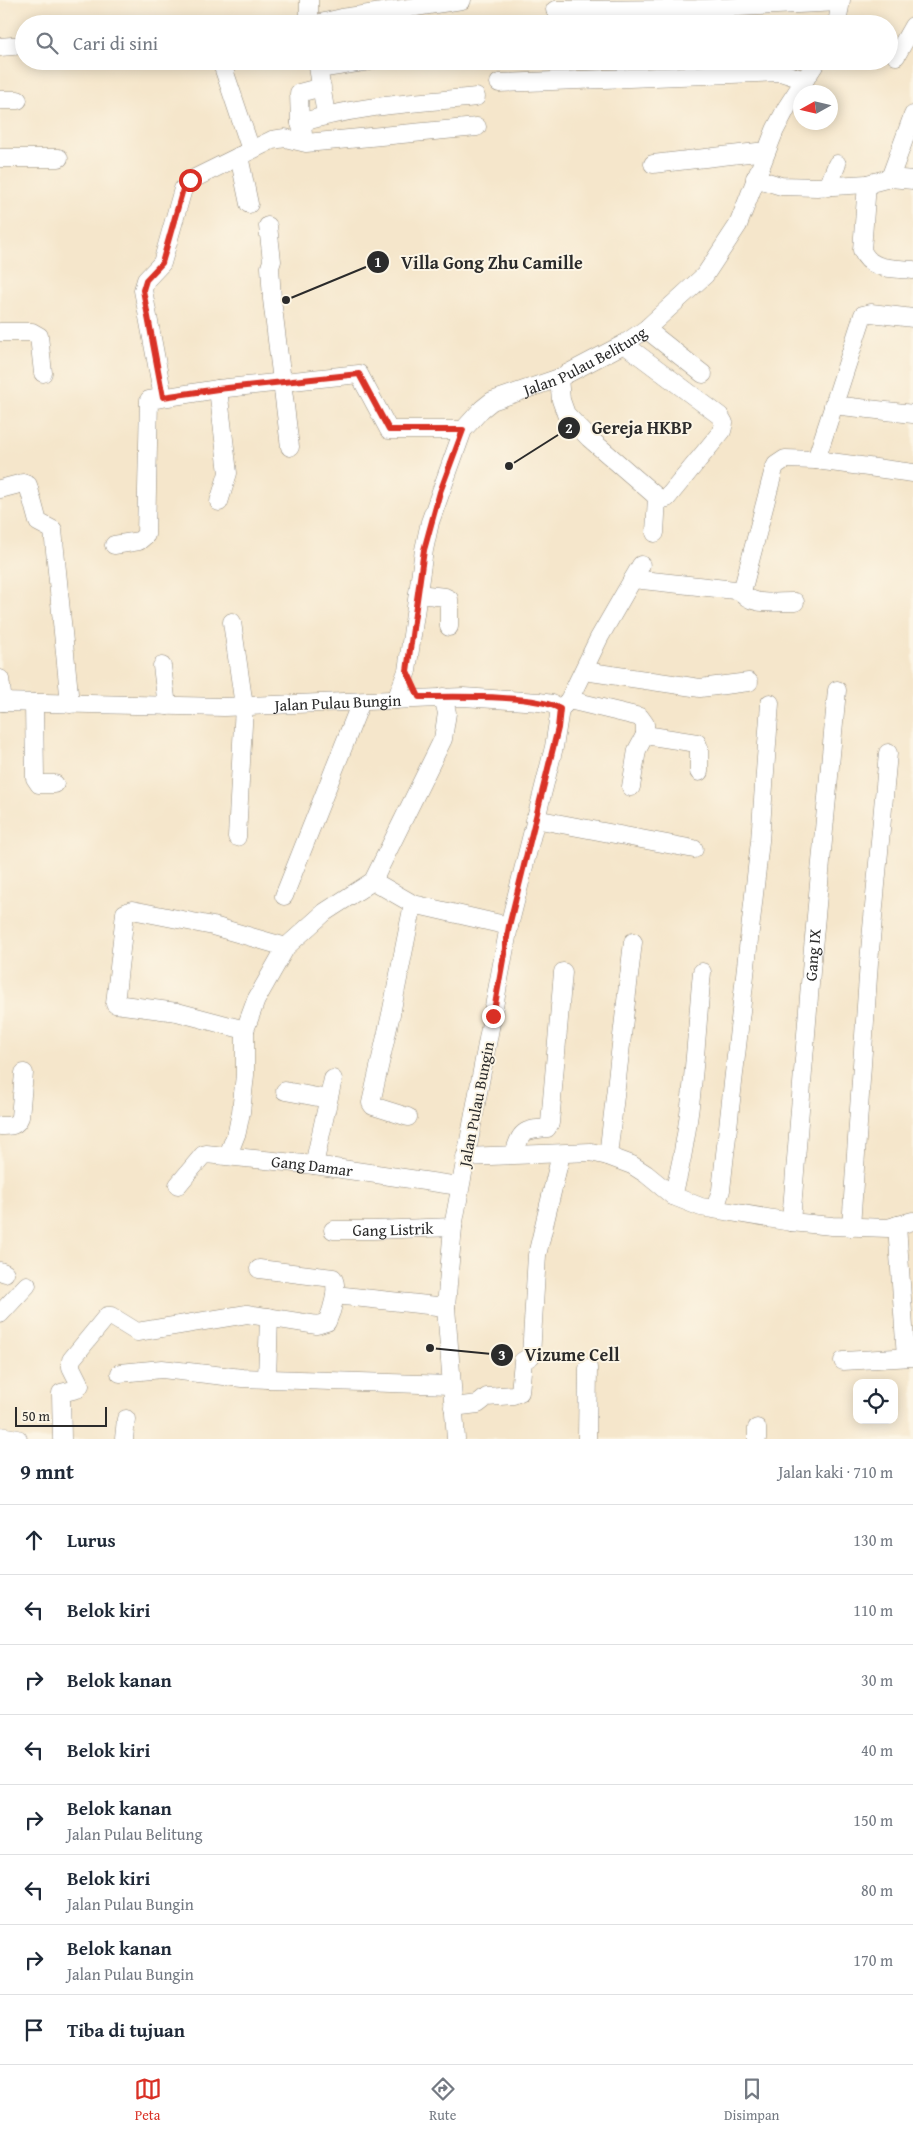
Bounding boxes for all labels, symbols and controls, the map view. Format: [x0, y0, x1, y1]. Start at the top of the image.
search box [15, 15, 898, 70]
icon: search [33, 29, 61, 57]
text: Cari di sini [73, 29, 158, 57]
north arrow [793, 85, 838, 130]
route start [179, 169, 202, 192]
callout: Villa Gong Zhu Camille [366, 246, 593, 279]
text: Villa Gong Zhu Camille [401, 249, 583, 276]
text: 1 [374, 251, 382, 272]
street label: Jalan Pulau Belitung [518, 320, 651, 402]
callout: Gereja HKBP [557, 411, 702, 444]
text: Gereja HKBP [592, 414, 692, 441]
text: 2 [565, 417, 573, 438]
street label: Jalan Pulau Bungin [272, 688, 402, 717]
street label: Gang IX [798, 928, 827, 982]
route end [482, 1005, 505, 1028]
street label: Jalan Pulau Bungin [452, 1039, 500, 1170]
street label: Gang Damar [270, 1149, 355, 1183]
street label: Gang Listrik [352, 1216, 435, 1242]
callout: Vizume Cell [490, 1338, 630, 1371]
text: Vizume Cell [525, 1341, 620, 1368]
text: 3 [498, 1344, 506, 1365]
map controls [853, 1379, 898, 1424]
button: locate [853, 1379, 898, 1424]
scale bar [15, 1404, 108, 1427]
text: 50 m [22, 1406, 50, 1426]
text: 9 mnt [20, 1456, 74, 1487]
text: Jalan kaki · 710 m [778, 1460, 893, 1484]
icon: ahead [20, 1526, 48, 1554]
text: Lurus [67, 1526, 116, 1554]
text: 130 m [853, 1528, 893, 1552]
icon: left [20, 1596, 48, 1624]
text: Belok kiri [67, 1596, 150, 1624]
text: 110 m [853, 1598, 893, 1622]
icon: right [20, 1666, 48, 1694]
text: Belok kanan [67, 1666, 172, 1694]
text: 30 m [861, 1668, 893, 1692]
icon: left [20, 1736, 48, 1764]
text: Belok kiri [67, 1736, 150, 1764]
text: 40 m [861, 1738, 893, 1762]
text: Belok kanan [67, 1794, 172, 1822]
icon: right [20, 1806, 48, 1834]
text: 150 m [853, 1808, 893, 1832]
text: Jalan Pulau Belitung [67, 1822, 202, 1846]
text: Belok kiri [67, 1864, 150, 1892]
icon: left [20, 1876, 48, 1904]
text: 80 m [861, 1878, 893, 1902]
text: Jalan Pulau Bungin [67, 1892, 194, 1916]
text: Belok kanan [67, 1934, 172, 1962]
icon: right [20, 1946, 48, 1974]
text: 170 m [853, 1948, 893, 1972]
text: Jalan Pulau Bungin [67, 1962, 194, 1986]
icon: arrive [20, 2016, 48, 2044]
text: Tiba di tujuan [67, 2016, 185, 2044]
tab: Peta [134, 2075, 162, 2125]
tab: Rute [429, 2075, 457, 2125]
tab: Disimpan [724, 2075, 779, 2125]

